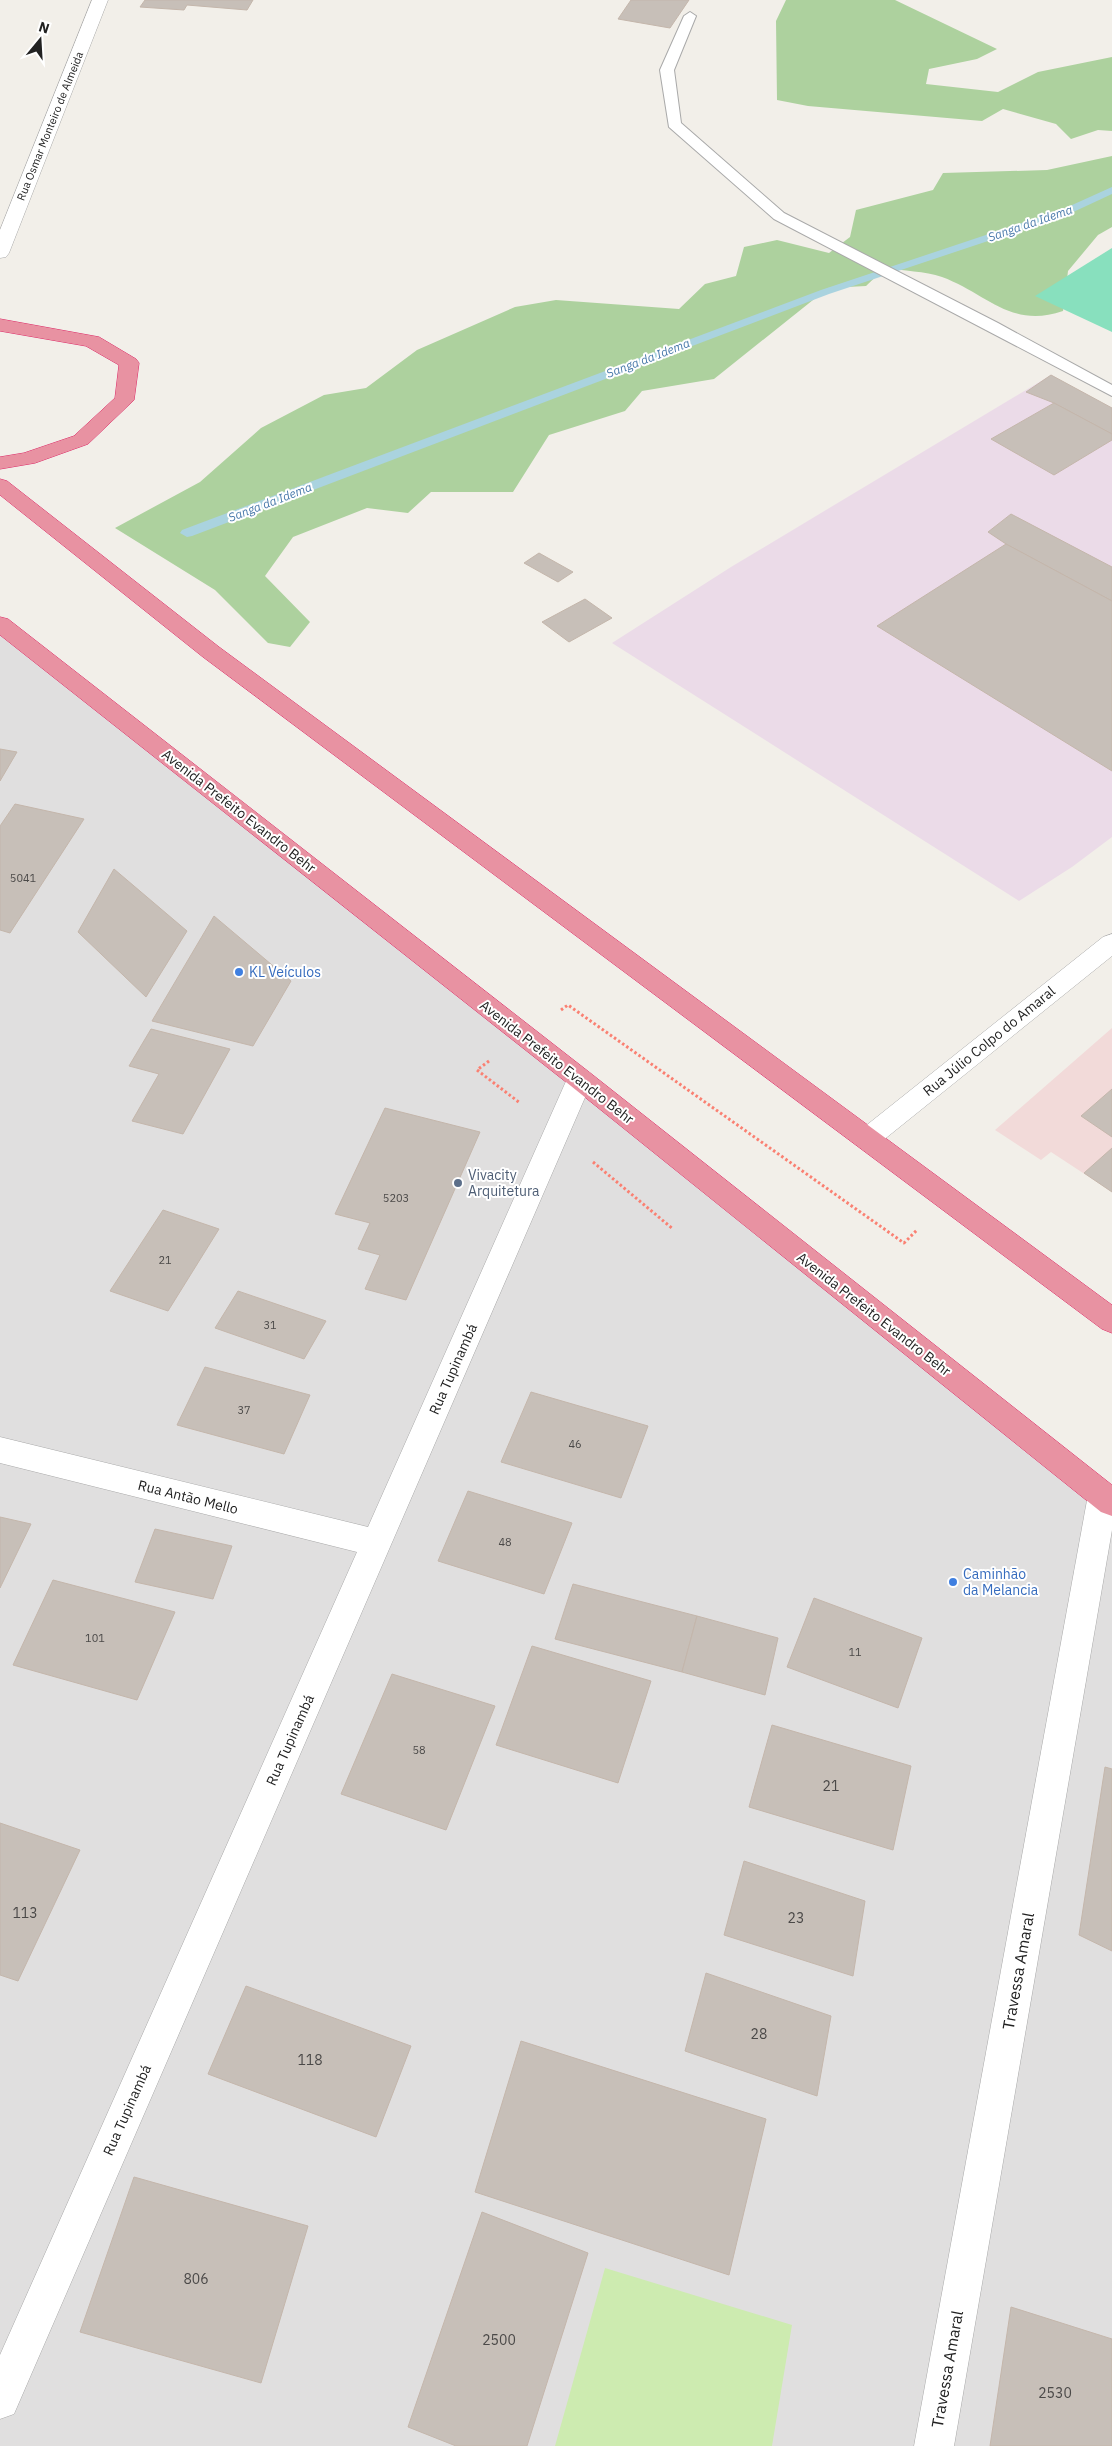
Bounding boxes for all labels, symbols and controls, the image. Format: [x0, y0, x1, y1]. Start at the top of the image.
north arrow [15, 15, 65, 65]
text: N [36, 18, 52, 38]
street label: Rua Osmar Monteiro de Almeida [14, 49, 86, 203]
water label: Sanga da Idema [986, 202, 1074, 244]
water label: Sanga da Idema [604, 335, 692, 381]
water label: Sanga da Idema [226, 479, 314, 525]
street label: Avenida Prefeito Evandro Behr [158, 745, 320, 877]
house number: 5041 [10, 871, 37, 885]
place label: KL Veículos [249, 963, 321, 981]
marker: KL Veículos [233, 966, 245, 978]
street label: Rua Júlio Colpo do Amaral [919, 982, 1059, 1100]
street label: Avenida Prefeito Evandro Behr [476, 996, 638, 1128]
place label: Vivacity Arquitetura [468, 1166, 540, 1200]
marker: Vivacity Arquitetura [452, 1177, 464, 1189]
house number: 5203 [383, 1191, 409, 1205]
street label: Avenida Prefeito Evandro Behr [793, 1248, 955, 1380]
house number: 21 [158, 1253, 172, 1267]
house number: 31 [263, 1318, 277, 1332]
street label: Rua Tupinambá [425, 1320, 481, 1417]
house number: 37 [237, 1403, 251, 1417]
house number: 46 [568, 1437, 582, 1451]
street label: Rua Antão Mello [136, 1476, 240, 1518]
house number: 48 [498, 1535, 512, 1549]
place label: Caminhão da Melancia [963, 1565, 1039, 1599]
marker: Caminhão da Melancia [947, 1576, 959, 1588]
house number: 101 [85, 1631, 105, 1645]
house number: 11 [848, 1645, 862, 1659]
street label: Rua Tupinambá [262, 1691, 318, 1788]
house number: 58 [412, 1743, 426, 1757]
house number: 21 [823, 1777, 839, 1795]
house number: 113 [12, 1904, 38, 1922]
house number: 23 [788, 1909, 804, 1927]
street label: Travessa Amaral [998, 1911, 1038, 2031]
house number: 28 [751, 2025, 767, 2043]
house number: 118 [297, 2051, 323, 2069]
street label: Rua Tupinambá [99, 2061, 155, 2158]
house number: 806 [183, 2270, 209, 2288]
street label: Travessa Amaral [927, 2309, 967, 2429]
house number: 2500 [482, 2331, 516, 2349]
house number: 2530 [1038, 2384, 1072, 2402]

